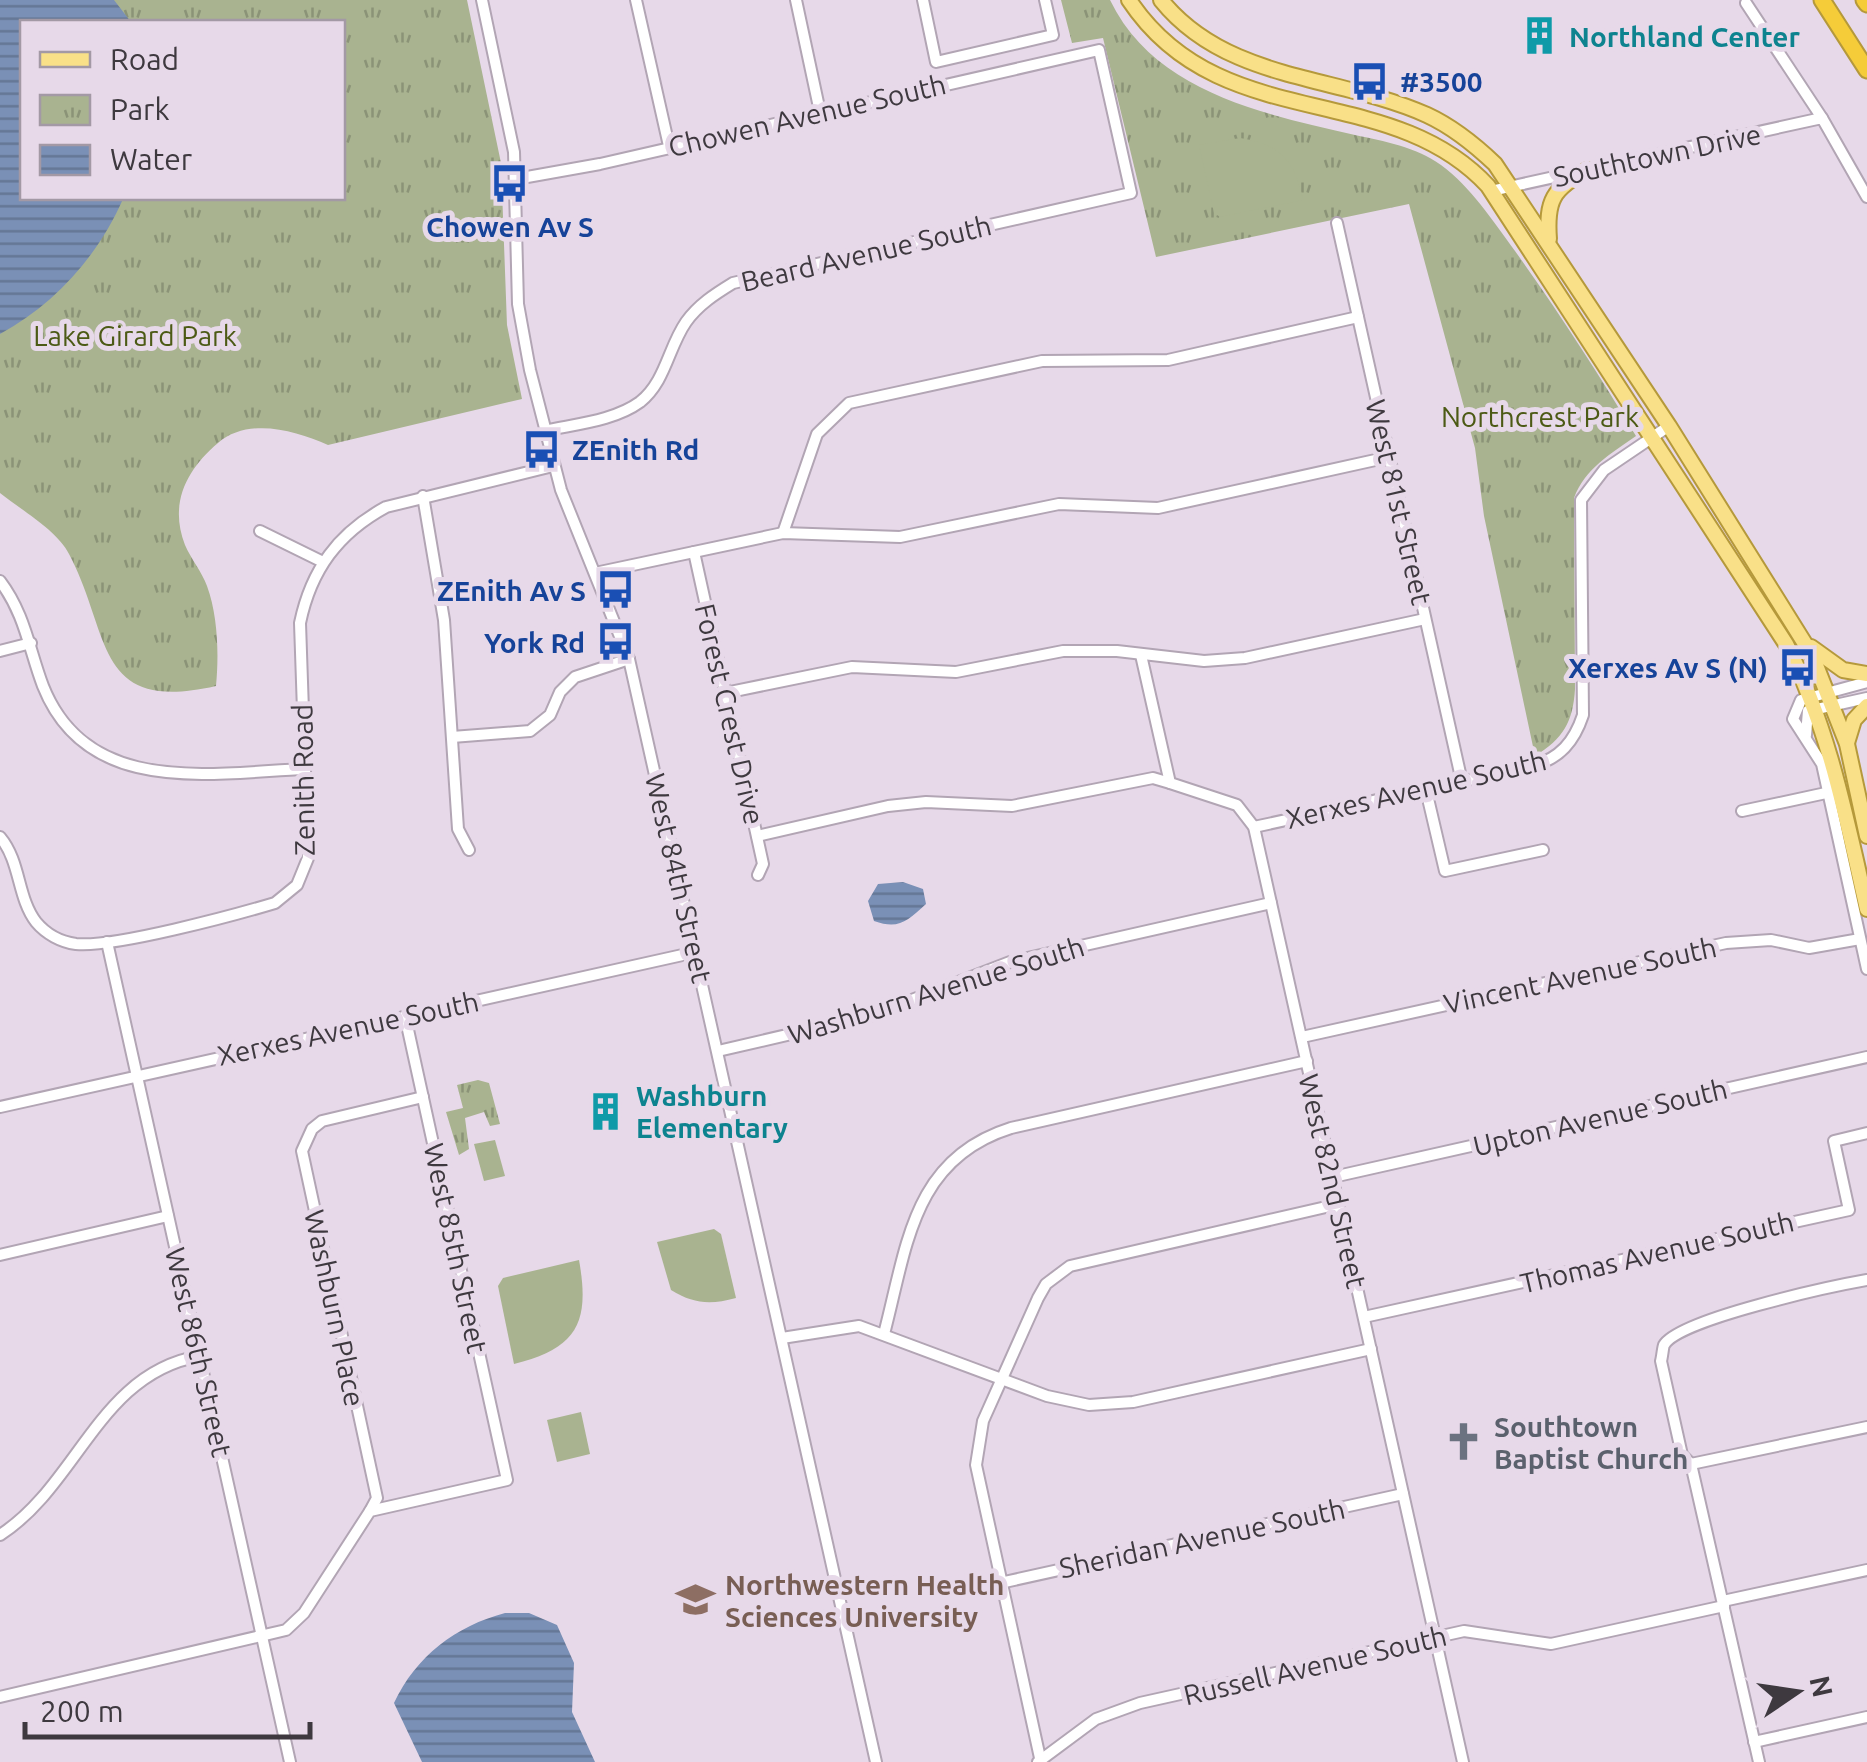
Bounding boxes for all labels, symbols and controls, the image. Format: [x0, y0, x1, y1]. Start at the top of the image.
building icon: Northland Center [1518, 15, 1560, 57]
legend [20, 20, 345, 200]
place label: Northland Center [1569, 21, 1800, 52]
text: Road [110, 42, 179, 76]
bus stop icon: #3500 [1349, 60, 1391, 102]
place label: #3500 [1400, 66, 1482, 97]
street label: Chowen Avenue South [665, 68, 949, 162]
text: Park [110, 92, 170, 126]
street label: Southtown Drive [1550, 118, 1764, 192]
text: Water [110, 142, 193, 176]
bus stop icon: Chowen Av S [489, 162, 531, 204]
street label: Beard Avenue South [738, 209, 994, 297]
place label: Chowen Av S [426, 211, 594, 242]
park label: Lake Girard Park [33, 320, 237, 351]
street label: West 81st Street [1360, 396, 1438, 608]
park label: Northcrest Park [1441, 401, 1639, 432]
bus stop icon: ZEnith Rd [521, 428, 563, 470]
place label: ZEnith Rd [572, 434, 699, 465]
bus stop icon: ZEnith Av S [595, 569, 637, 611]
place label: ZEnith Av S [437, 575, 586, 606]
street label: Forest Crest Drive [690, 601, 770, 827]
bus stop icon: York Rd [594, 621, 636, 663]
place label: York Rd [484, 627, 585, 658]
bus stop icon: Xerxes Av S (N) [1777, 646, 1819, 688]
place label: Xerxes Av S (N) [1568, 652, 1768, 684]
street label: Zenith Road [286, 704, 320, 856]
street label: Xerxes Avenue South [1283, 744, 1549, 834]
street label: West 84th Street [640, 770, 718, 986]
street label: Washburn Avenue South [784, 930, 1088, 1050]
street label: Vincent Avenue South [1441, 931, 1719, 1019]
street label: Xerxes Avenue South [215, 985, 481, 1071]
street label: West 82nd Street [1293, 1071, 1373, 1291]
street label: Upton Avenue South [1470, 1073, 1730, 1161]
place label: Washburn Elementary [636, 1080, 788, 1143]
building icon: Washburn Elementary [585, 1090, 627, 1132]
street label: West 85th Street [419, 1140, 493, 1356]
street label: Thomas Avenue South [1517, 1205, 1797, 1299]
street label: Washburn Place [299, 1207, 371, 1409]
street label: West 86th Street [160, 1244, 238, 1460]
place label: Southtown Baptist Church [1494, 1411, 1688, 1474]
church icon: Southtown Baptist Church [1443, 1421, 1485, 1463]
street label: Sheridan Avenue South [1056, 1493, 1348, 1583]
place label: Northwestern Health Sciences University [725, 1569, 1004, 1632]
school or university icon: Northwestern Health Sciences University [674, 1579, 716, 1621]
street label: Russell Avenue South [1180, 1620, 1450, 1710]
north arrow [1747, 1642, 1847, 1742]
text: N [1804, 1673, 1839, 1700]
scale bar [25, 1677, 310, 1739]
text: 200 m [40, 1694, 124, 1728]

